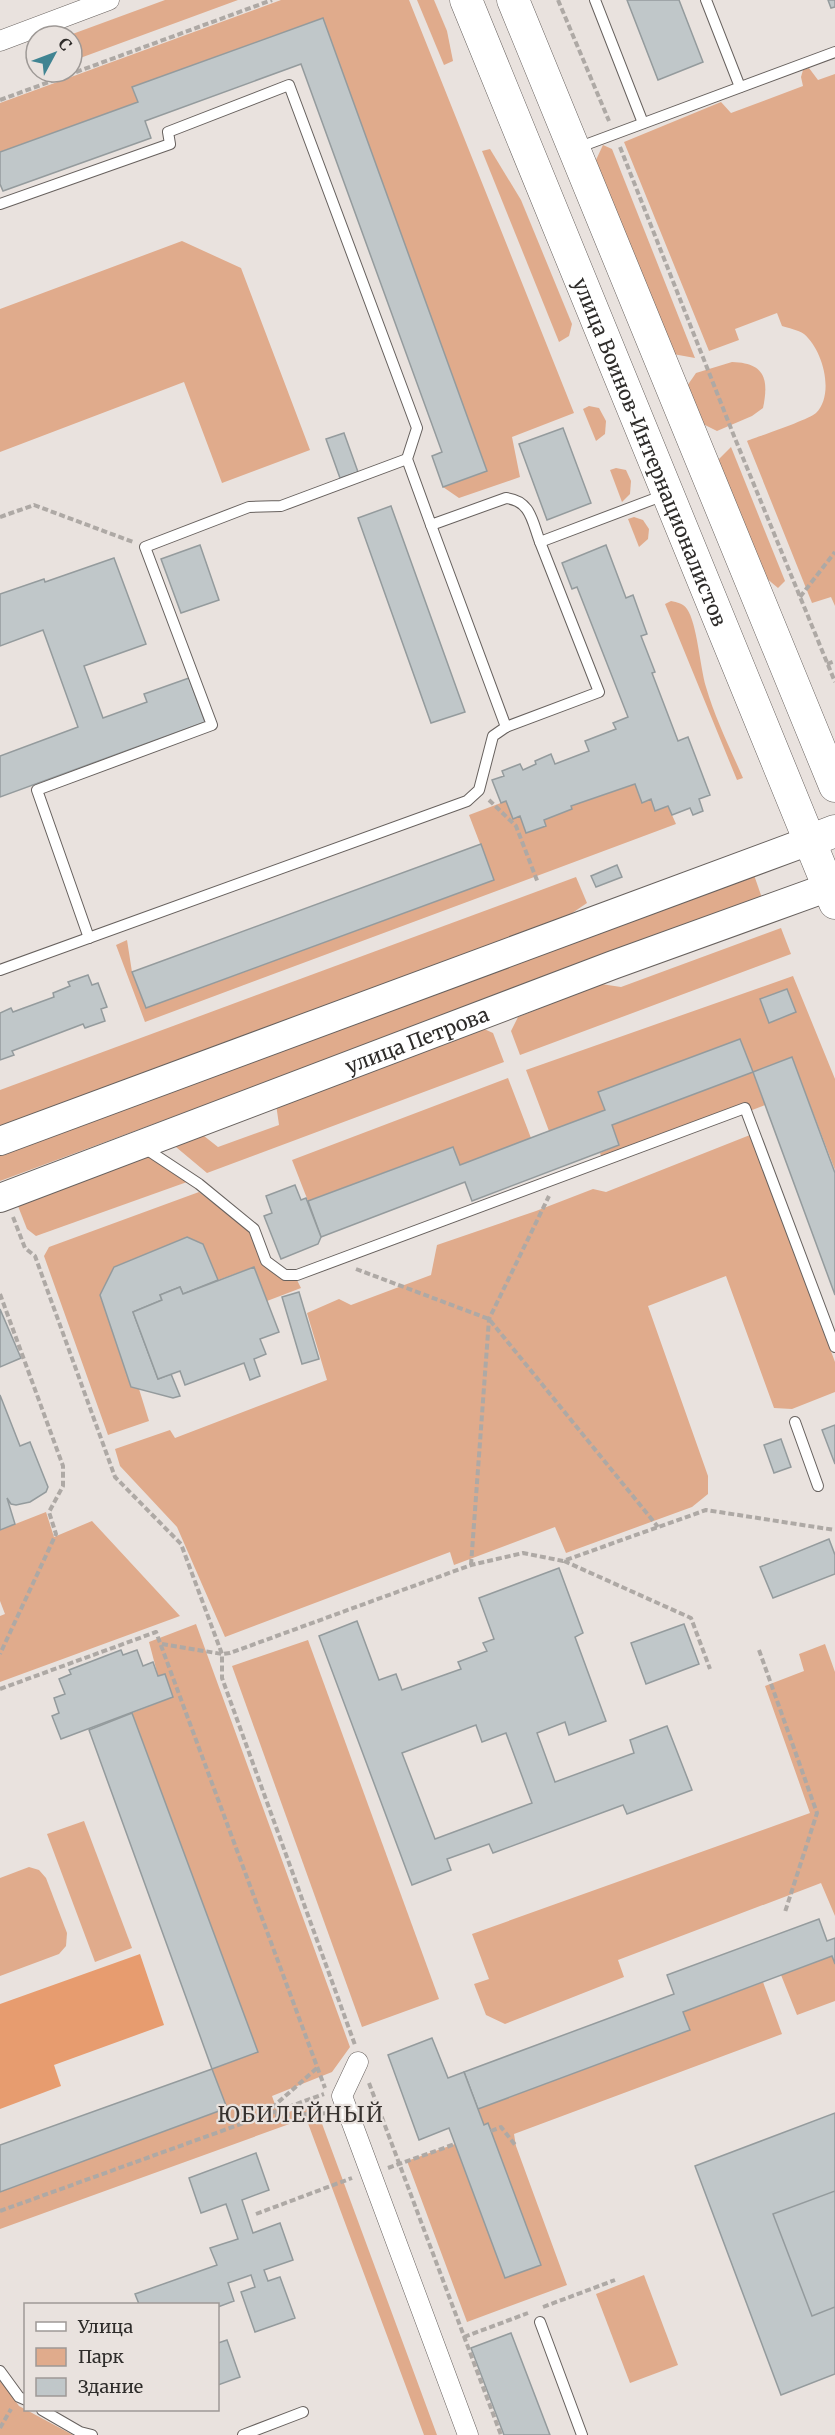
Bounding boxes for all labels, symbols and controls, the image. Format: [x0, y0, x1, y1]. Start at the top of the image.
north arrow [24, 24, 84, 84]
text: С [54, 34, 76, 55]
street label: улица Воинов-Интернационалистов [568, 274, 733, 630]
street label: улица Петрова [342, 1001, 492, 1078]
district label: ЮБИЛЕЙНЫЙ [217, 2101, 385, 2128]
legend [24, 2303, 219, 2411]
text: Улица [77, 2315, 133, 2338]
text: Парк [78, 2345, 124, 2368]
text: Здание [78, 2375, 143, 2398]

